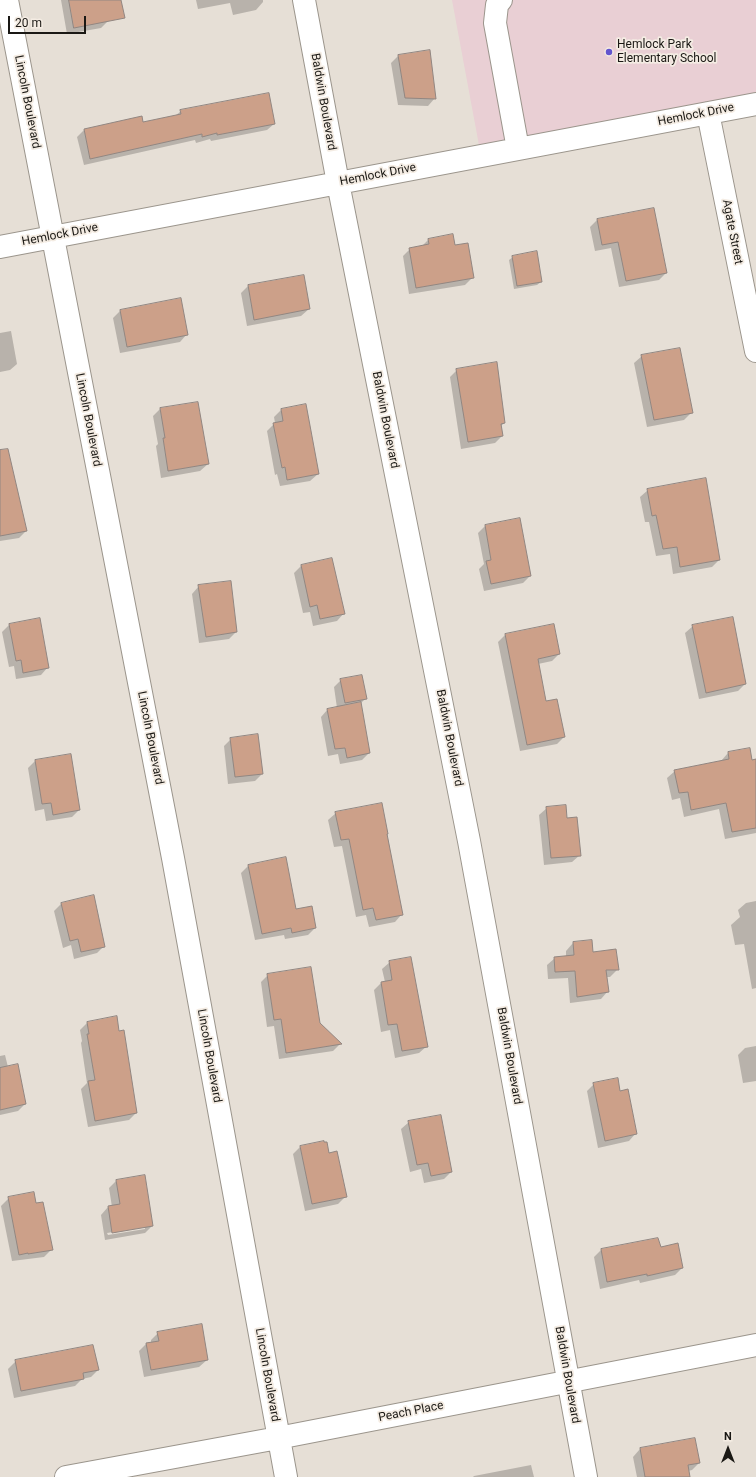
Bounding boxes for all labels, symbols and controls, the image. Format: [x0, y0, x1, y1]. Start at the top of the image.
scale bar [10, 8, 88, 34]
text: 20 m [15, 16, 42, 30]
place label: Hemlock Park Elementary School [617, 38, 717, 66]
marker: Hemlock Park Elementary School [604, 47, 614, 57]
street label: Baldwin Boulevard [307, 52, 339, 152]
street label: Lincoln Boulevard [11, 54, 43, 150]
street label: Hemlock Drive [657, 101, 735, 129]
street label: Hemlock Drive [339, 161, 417, 189]
street label: Agate Street [719, 198, 745, 266]
street label: Hemlock Drive [21, 221, 99, 249]
street label: Baldwin Boulevard [369, 370, 401, 470]
street label: Lincoln Boulevard [72, 372, 104, 468]
street label: Baldwin Boulevard [433, 688, 465, 788]
street label: Lincoln Boulevard [134, 690, 166, 786]
street label: Baldwin Boulevard [493, 1006, 525, 1106]
street label: Lincoln Boulevard [194, 1008, 224, 1104]
street label: Baldwin Boulevard [551, 1325, 583, 1425]
street label: Lincoln Boulevard [252, 1327, 282, 1423]
street label: Peach Place [377, 1399, 445, 1425]
north arrow [708, 1429, 748, 1469]
text: N [724, 1430, 732, 1443]

